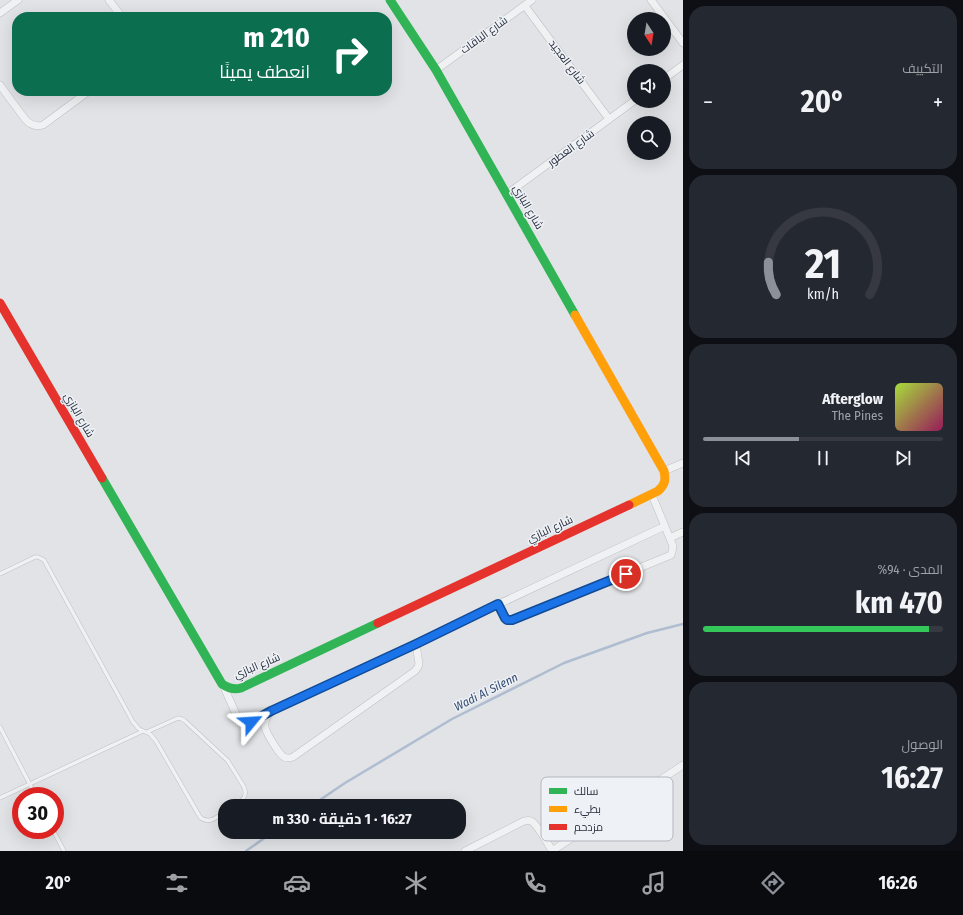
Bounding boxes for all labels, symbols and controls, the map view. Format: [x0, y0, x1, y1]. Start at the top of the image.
north arrow [627, 12, 671, 56]
map controls [627, 12, 671, 160]
street label: شارع الباقات [458, 14, 511, 57]
text: 210 m [243, 21, 310, 54]
icon: right [324, 28, 376, 80]
street label: شارع العجيد [545, 37, 588, 88]
text: انعطف يمينًا [219, 61, 310, 83]
text: التكييف [902, 61, 943, 76]
button: sound [627, 64, 671, 108]
text: 20° [801, 84, 845, 120]
text: − [703, 89, 713, 116]
text: + [933, 89, 943, 116]
button: search [627, 116, 671, 160]
street label: شارع العطور [544, 127, 597, 171]
street label: شارع البازي [508, 182, 546, 233]
text: 21 [804, 238, 841, 288]
text: km/h [807, 285, 839, 302]
street label: شارع البازي [59, 390, 97, 441]
text: Afterglow [822, 390, 883, 408]
text: The Pines [832, 408, 883, 423]
icon: previous [732, 447, 754, 469]
icon: pause [812, 447, 834, 469]
icon: next [892, 447, 914, 469]
street label: شارع البازي [525, 513, 576, 547]
pin [609, 557, 643, 591]
text: المدى · 94% [877, 562, 943, 577]
icon: arrive [615, 563, 637, 585]
text: 470 km [855, 585, 943, 621]
street label: شارع البازي [232, 650, 283, 683]
water label: Wadi Al Silenn [452, 670, 520, 714]
position arrow [230, 701, 272, 743]
text: الوصول [902, 737, 943, 752]
text: 16:27 [881, 760, 943, 796]
legend [541, 777, 673, 841]
text: سالك [574, 785, 598, 798]
speed limit sign: 30 [12, 787, 64, 839]
text: بطيء [574, 803, 601, 818]
text: 16:27 · 1 دقيقة · 330 m [272, 810, 412, 828]
text: مزدحم [574, 821, 603, 835]
icon: filters [163, 869, 191, 897]
icon: car [283, 869, 311, 897]
icon: climate [402, 869, 430, 897]
icon: phone [521, 869, 549, 897]
icon: music [640, 869, 668, 897]
icon: directions [759, 869, 787, 897]
text: 20° [46, 872, 72, 894]
text: 16:26 [879, 872, 917, 894]

